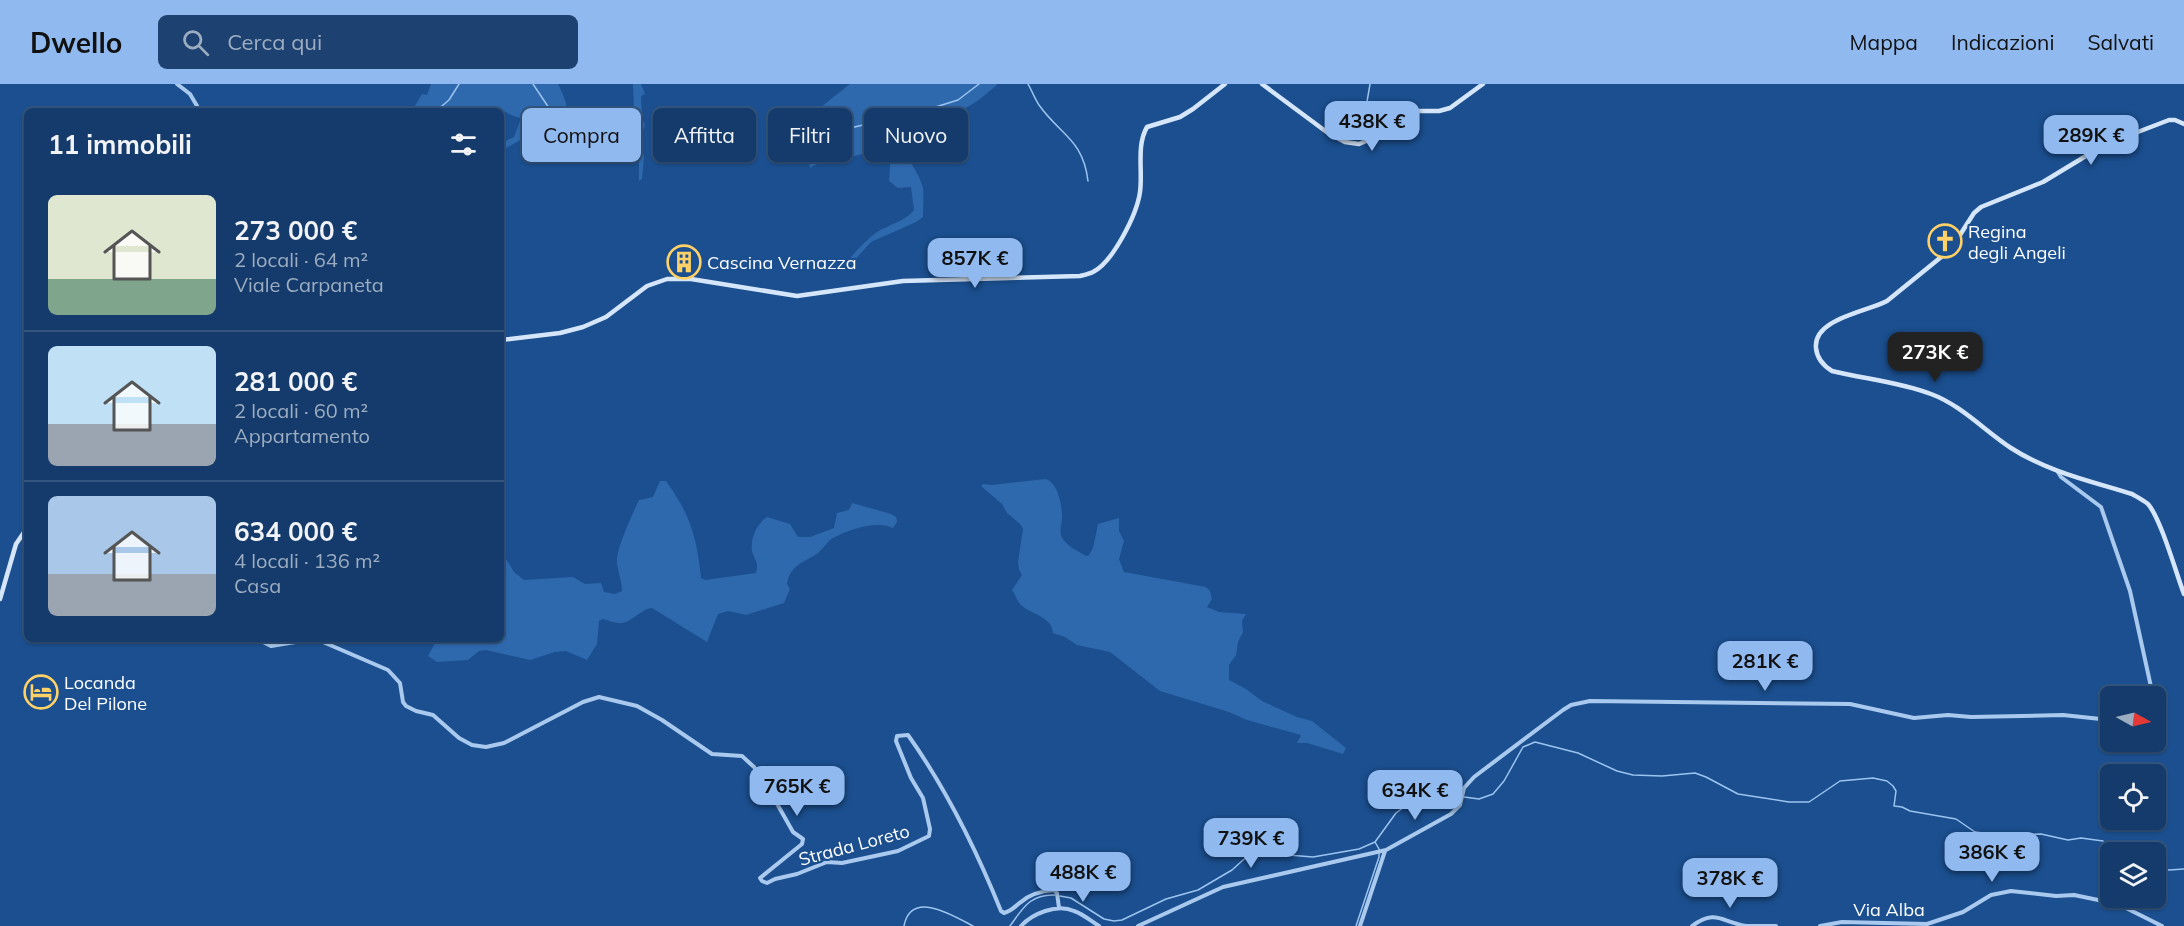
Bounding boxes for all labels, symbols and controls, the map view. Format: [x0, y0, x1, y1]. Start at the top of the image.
search box [158, 15, 578, 69]
text: Dwello [30, 25, 122, 60]
icon: search [179, 26, 212, 59]
text: Cerca qui [227, 28, 322, 56]
text: Mappa [1850, 29, 1918, 55]
text: Indicazioni [1951, 29, 2054, 55]
text: Salvati [2087, 29, 2154, 55]
pin: 438K € [1323, 101, 1421, 152]
chip: Compra [522, 108, 641, 162]
chip: Affitta [653, 108, 756, 162]
chip: Filtri [768, 108, 852, 162]
chip: Nuovo [864, 108, 968, 162]
text: 438K € [1339, 108, 1405, 133]
pin: 289K € [2042, 115, 2140, 166]
text: 289K € [2058, 122, 2124, 147]
text: 11 immobili [48, 128, 192, 161]
icon: filters [447, 128, 480, 161]
text: 273 000 € [234, 214, 357, 247]
icon: home [96, 219, 168, 291]
place label: Regina degli Angeli [1968, 220, 2066, 264]
church icon: Regina degli Angeli [1927, 223, 1963, 259]
pin: 857K € [926, 238, 1024, 289]
building icon: Cascina Vernazza [666, 244, 702, 280]
text: 857K € [942, 245, 1008, 270]
text: 2 locali · 64 m² [234, 247, 368, 272]
place label: Cascina Vernazza [707, 251, 857, 274]
text: Viale Carpaneta [234, 272, 384, 297]
pin: 273K € [1886, 332, 1984, 383]
text: 273K € [1902, 339, 1968, 364]
text: 281 000 € [234, 365, 357, 398]
icon: home [96, 370, 168, 442]
text: 2 locali · 60 m² [234, 398, 368, 423]
text: Appartamento [234, 423, 370, 448]
text: 634 000 € [234, 515, 357, 548]
icon: home [96, 520, 168, 592]
text: 4 locali · 136 m² [234, 548, 380, 573]
text: Casa [234, 573, 281, 598]
pin: 281K € [1716, 641, 1814, 692]
text: 281K € [1732, 648, 1798, 673]
place label: Locanda Del Pilone [64, 671, 147, 715]
hotel icon: Locanda Del Pilone [23, 674, 59, 710]
north arrow [2100, 686, 2166, 752]
map controls [2100, 686, 2166, 908]
button: locate [2100, 764, 2166, 830]
pin: 765K € [748, 766, 846, 817]
pin: 634K € [1366, 770, 1464, 821]
text: 765K € [764, 773, 830, 798]
text: 634K € [1382, 777, 1448, 802]
pin: 739K € [1202, 818, 1300, 869]
street label: Strada Loreto [796, 819, 912, 871]
text: 739K € [1218, 825, 1284, 850]
pin: 386K € [1943, 832, 2041, 883]
text: 386K € [1959, 839, 2025, 864]
button: layers [2100, 842, 2166, 908]
pin: 488K € [1034, 852, 1132, 903]
pin: 378K € [1681, 858, 1779, 909]
text: 488K € [1050, 859, 1116, 884]
text: 378K € [1697, 865, 1763, 890]
street label: Via Alba [1853, 898, 1925, 921]

